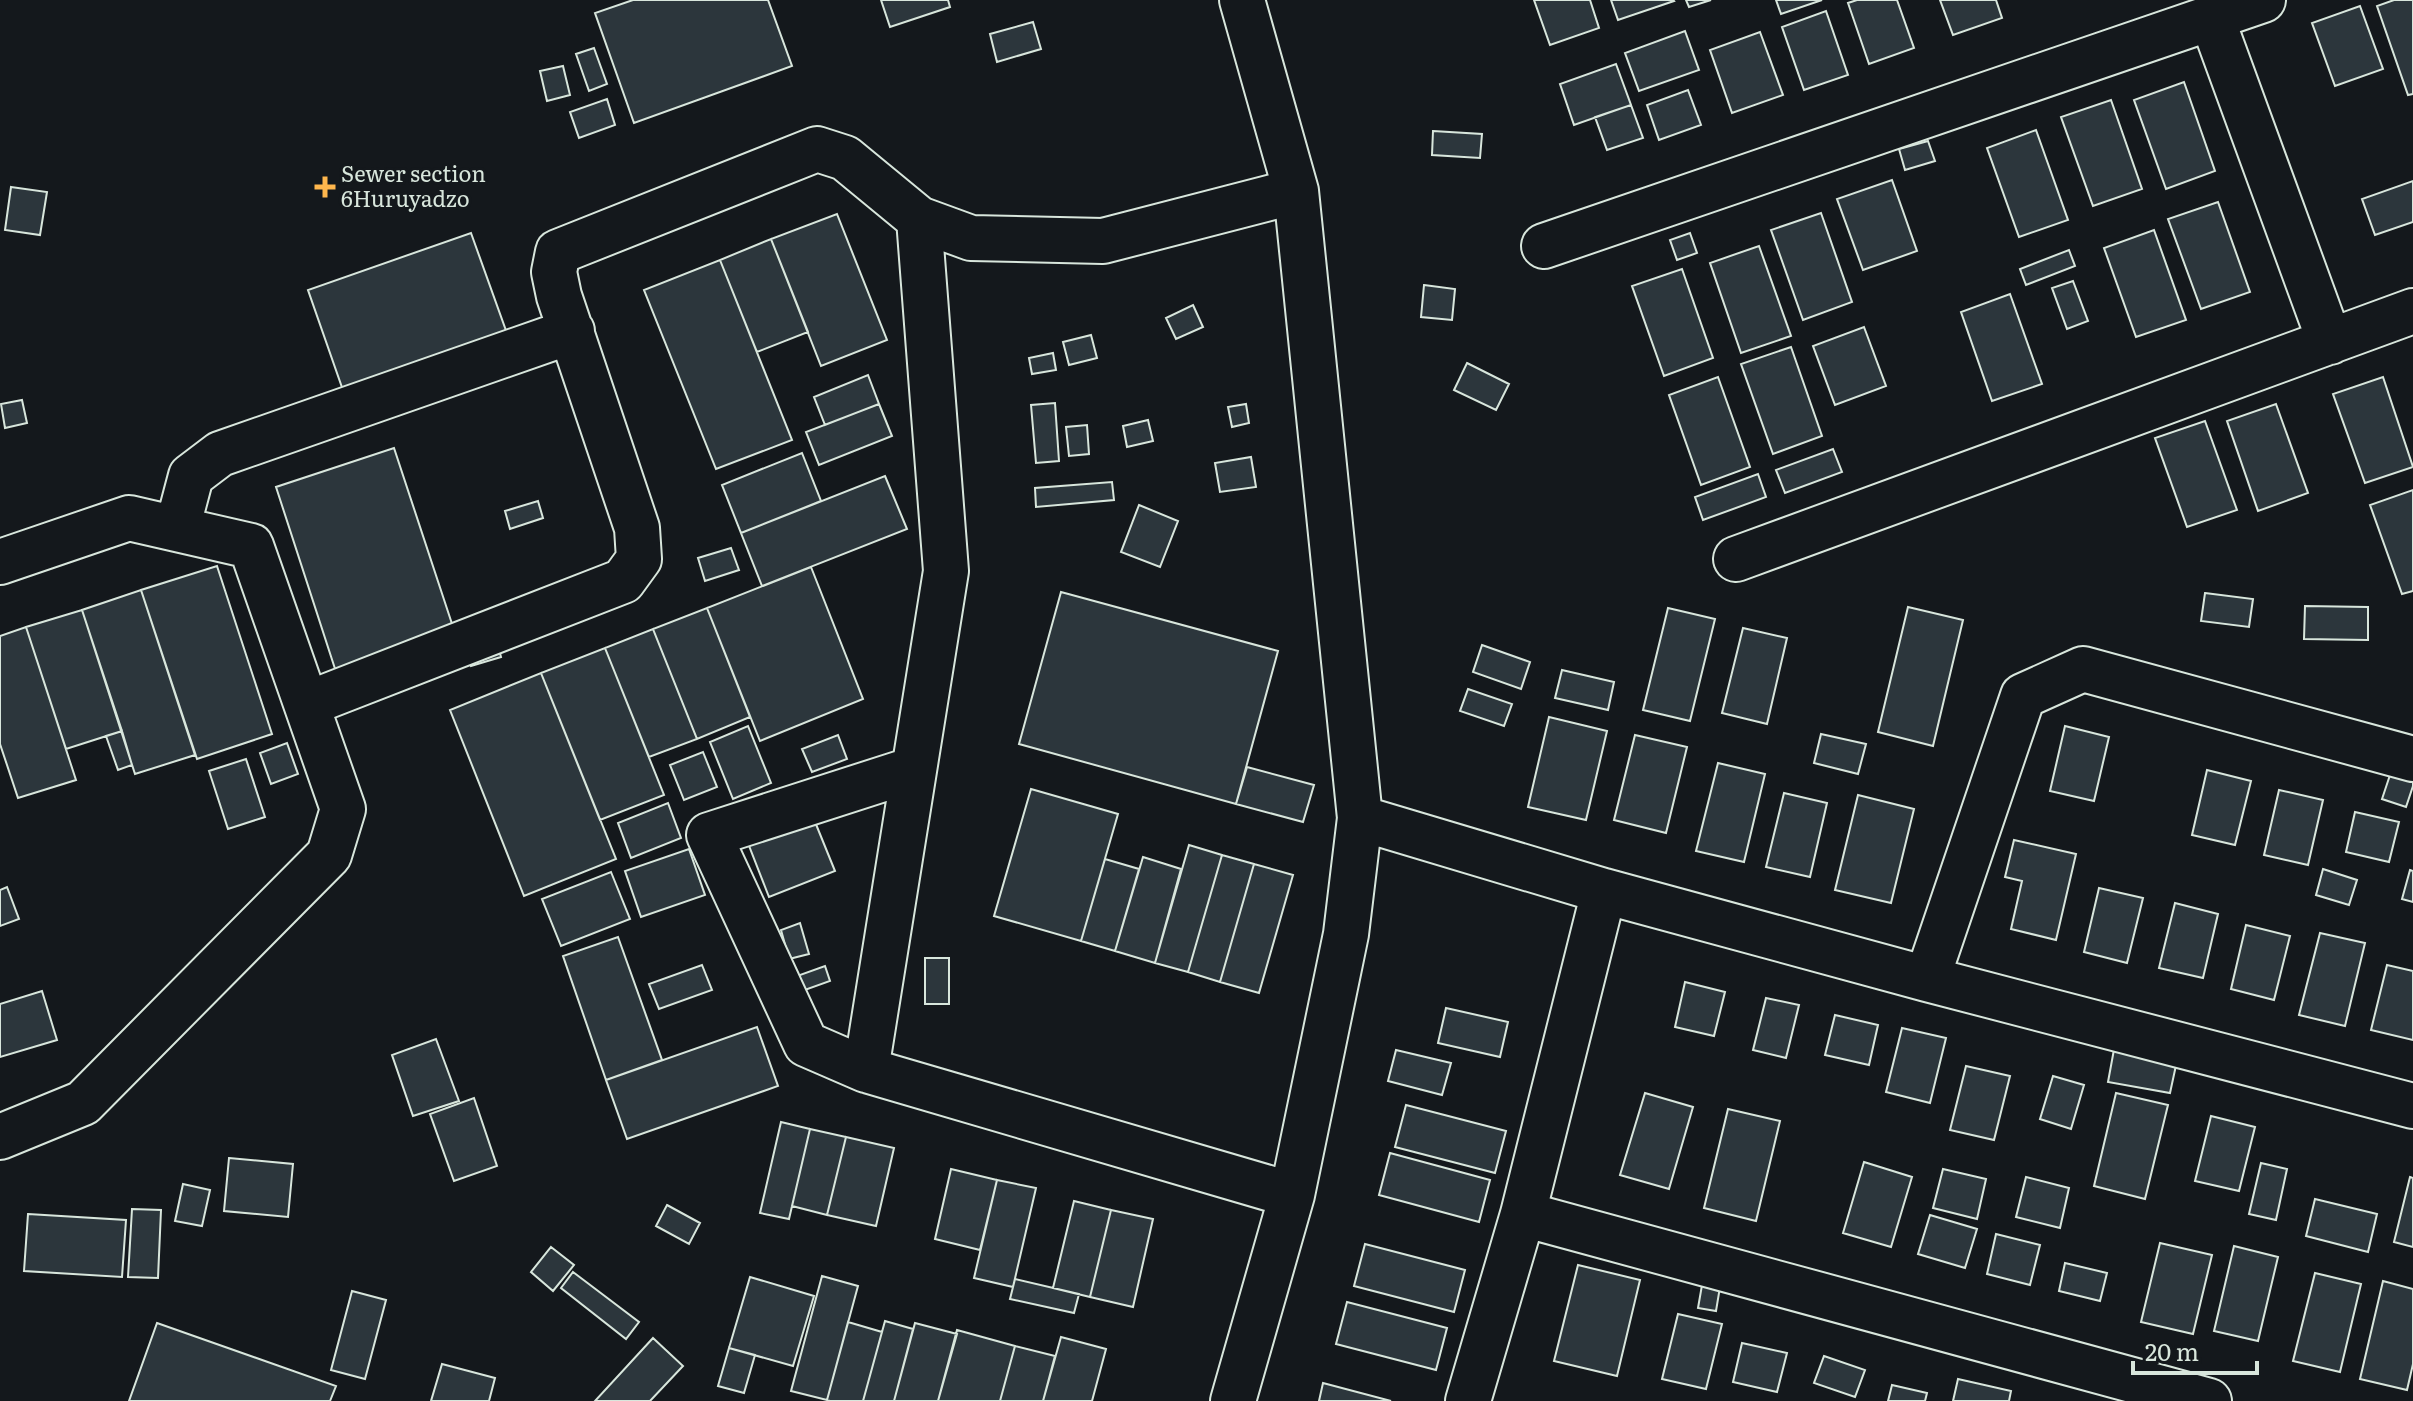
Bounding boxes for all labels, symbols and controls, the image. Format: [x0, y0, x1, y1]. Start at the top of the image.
place label: Sewer section 6Huruyadzo [341, 156, 486, 214]
marker: Sewer section 6Huruyadzo [316, 178, 334, 196]
scale bar [2133, 1325, 2257, 1375]
text: 20 m [2145, 1333, 2199, 1368]

